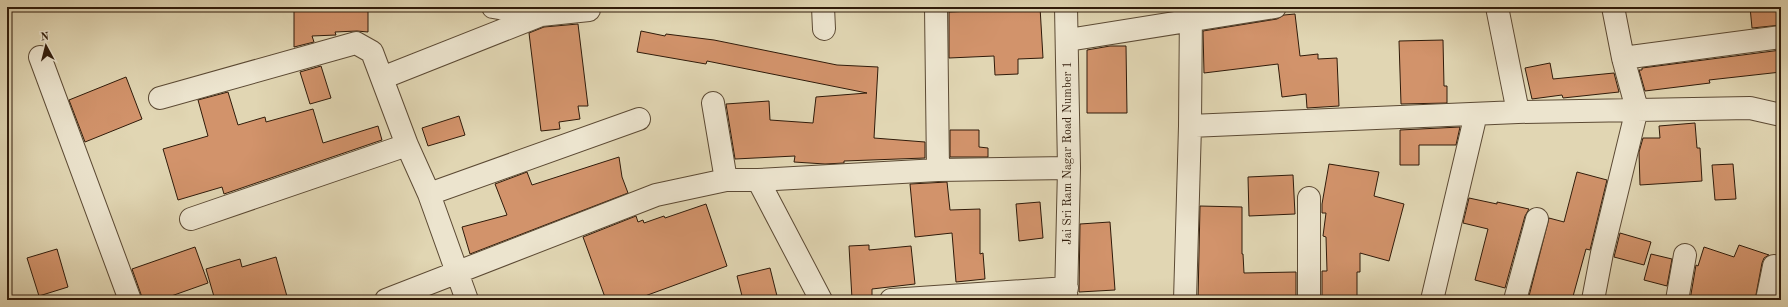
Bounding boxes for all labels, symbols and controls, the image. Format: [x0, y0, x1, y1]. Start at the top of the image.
north arrow [26, 26, 66, 66]
text: N [40, 32, 50, 44]
street label: Jai Sri Ram Nagar Road Number 1 [1062, 61, 1074, 245]

